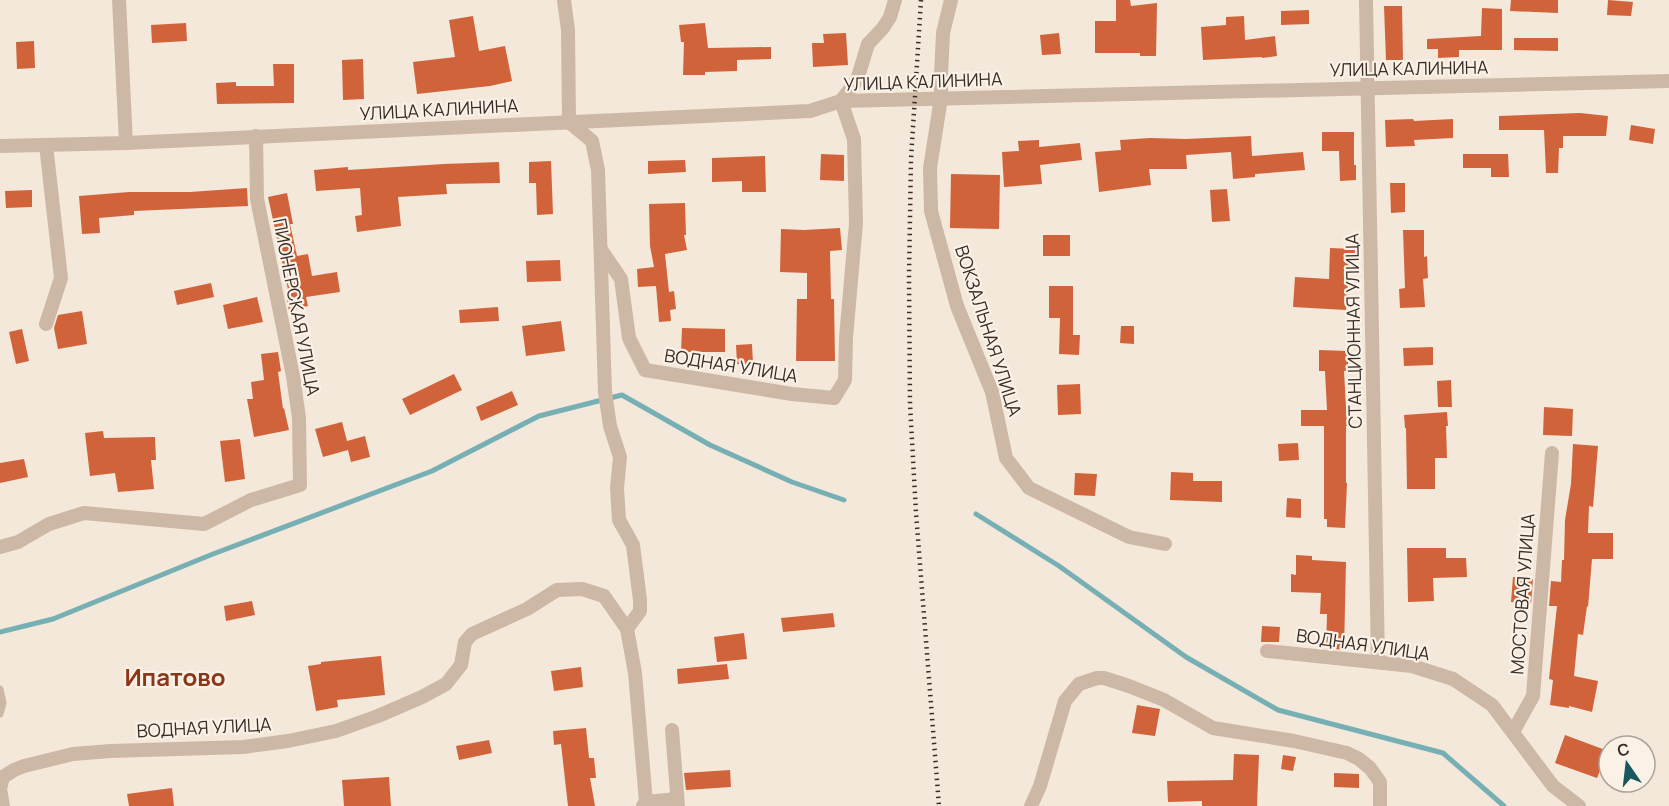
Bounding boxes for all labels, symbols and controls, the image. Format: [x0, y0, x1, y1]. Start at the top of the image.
street label: УЛИЦА КАЛИНИНА [1329, 55, 1489, 81]
street label: УЛИЦА КАЛИНИНА [843, 66, 1003, 96]
street label: УЛИЦА КАЛИНИНА [359, 93, 519, 125]
street label: ПИОНЕРСКАЯ УЛИЦА [268, 216, 326, 398]
street label: СТАНЦИОННАЯ УЛИЦА [1339, 233, 1367, 429]
street label: ВОКЗАЛЬНАЯ УЛИЦА [950, 242, 1028, 420]
street label: ВОДНАЯ УЛИЦА [663, 343, 800, 388]
street label: МОСТОВАЯ УЛИЦА [1504, 512, 1540, 675]
street label: ВОДНАЯ УЛИЦА [1295, 623, 1432, 665]
district label: Ипатово [124, 660, 226, 693]
street label: ВОДНАЯ УЛИЦА [136, 711, 272, 743]
north arrow [1597, 734, 1657, 794]
text: С [1615, 737, 1632, 762]

